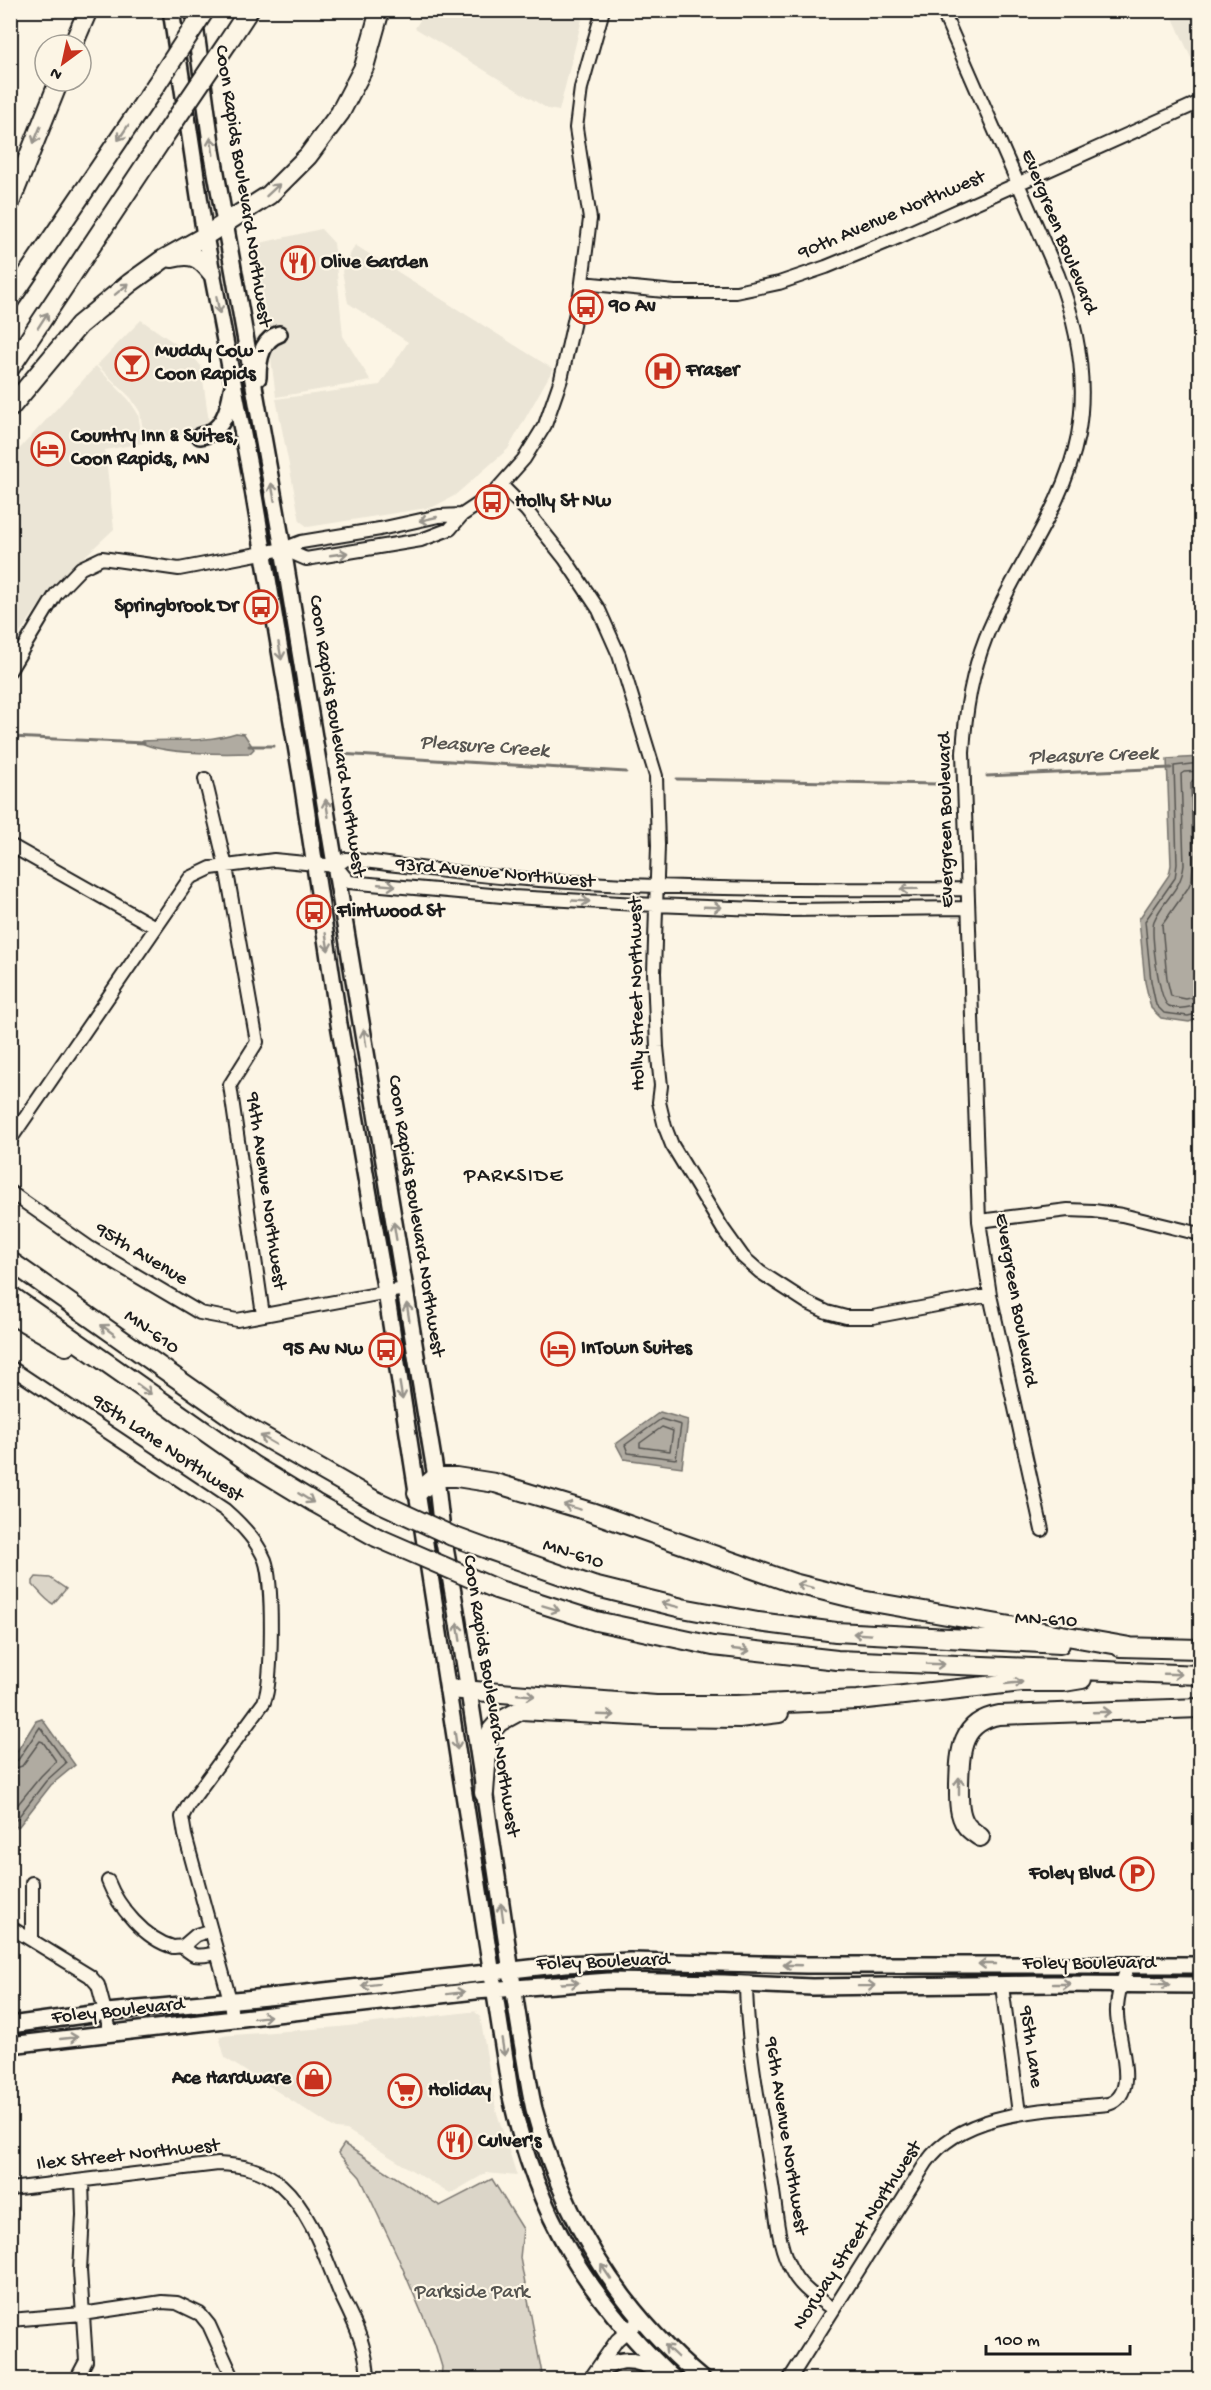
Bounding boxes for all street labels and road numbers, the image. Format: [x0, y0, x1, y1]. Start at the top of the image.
street label: Coon Rapids Boulevard Northwest [208, 44, 276, 330]
street label: Evergreen Boulevard [1014, 146, 1102, 320]
street label: 90th Avenue Northwest [794, 165, 991, 266]
street label: Coon Rapids Boulevard Northwest [302, 594, 370, 880]
street label: Evergreen Boulevard [934, 730, 960, 908]
street label: 93rd Avenue Northwest [394, 854, 597, 894]
street label: Holly Street Northwest [625, 895, 651, 1091]
street label: Coon Rapids Boulevard Northwest [381, 1074, 449, 1360]
street label: 94th Avenue Northwest [240, 1090, 290, 1293]
street label: Evergreen Boulevard [988, 1212, 1042, 1391]
street label: 95th Avenue [90, 1218, 192, 1292]
street label: MN-610 [119, 1305, 183, 1361]
street label: 95th Lane Northwest [86, 1389, 249, 1509]
street label: MN-610 [540, 1534, 606, 1576]
street label: Coon Rapids Boulevard Northwest [456, 1554, 524, 1840]
street label: MN-610 [1014, 1608, 1078, 1634]
street label: Foley Boulevard [535, 1949, 672, 1977]
street label: Foley Boulevard [1021, 1953, 1158, 1976]
street label: Foley Boulevard [49, 1993, 188, 2031]
street label: 95th Lane [1013, 2004, 1047, 2090]
street label: 96th Avenue Northwest [758, 2035, 812, 2238]
street label: Ilex Street Northwest [35, 2135, 222, 2177]
street label: Norway Street Northwest [788, 2136, 929, 2335]

